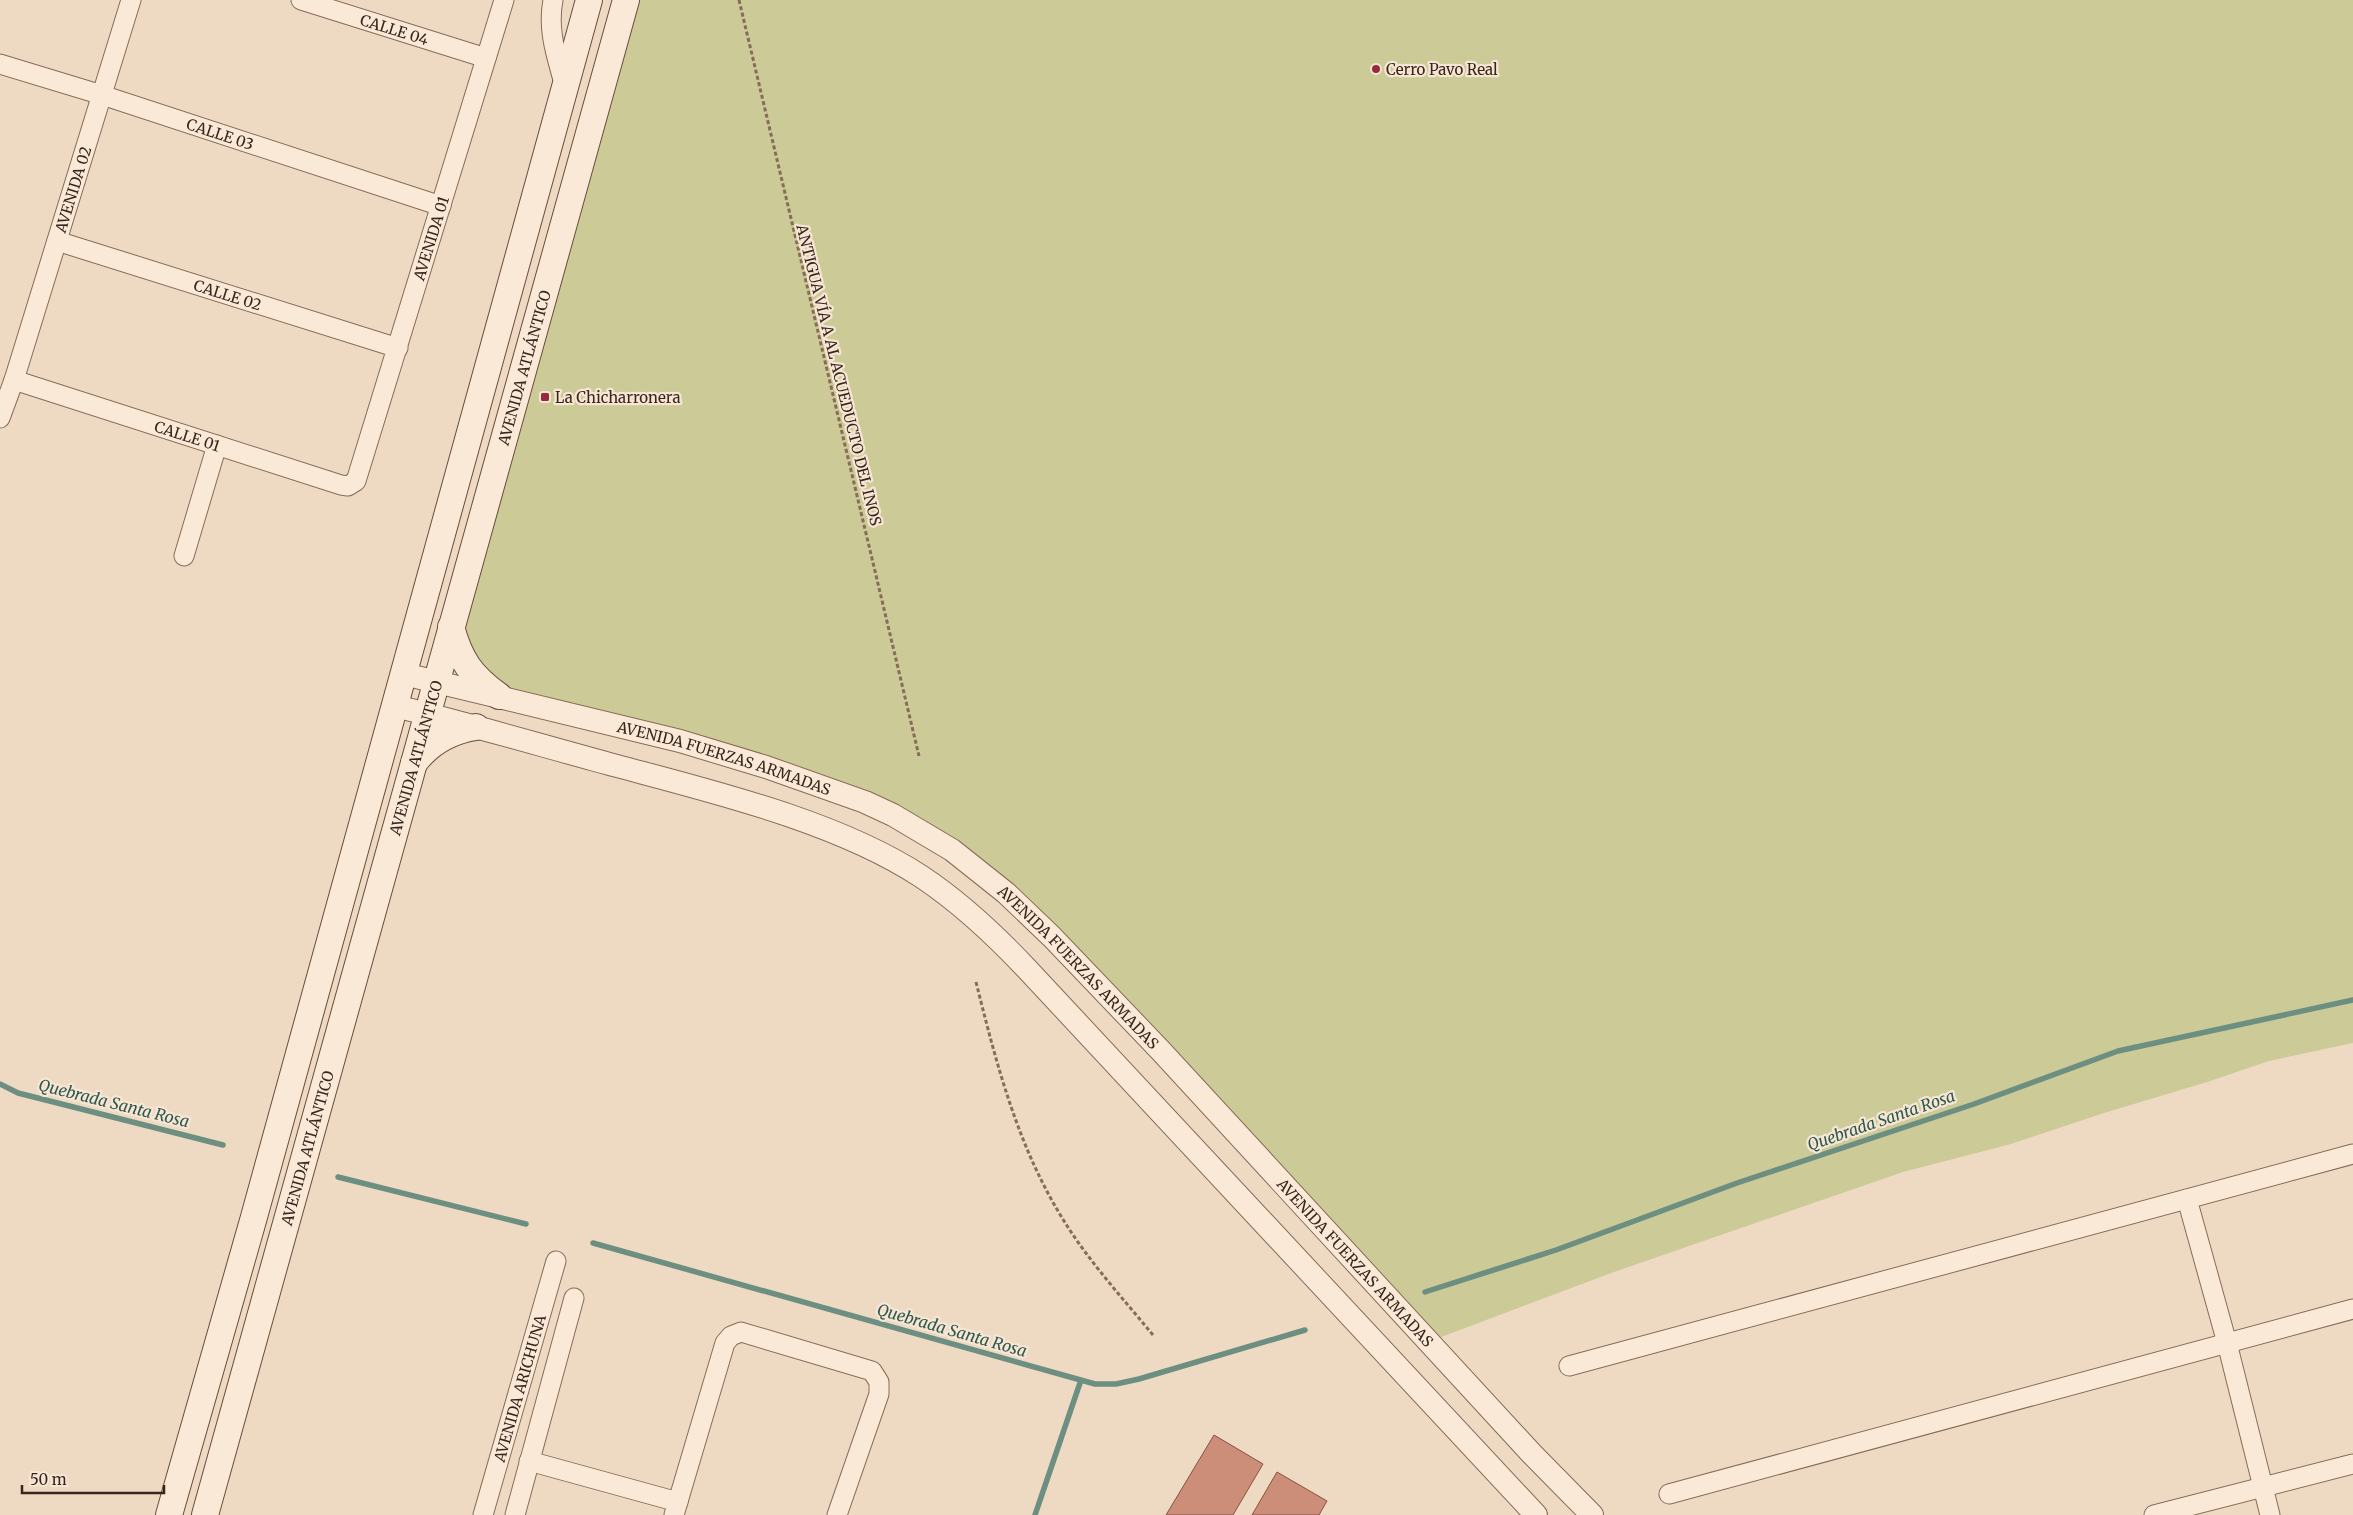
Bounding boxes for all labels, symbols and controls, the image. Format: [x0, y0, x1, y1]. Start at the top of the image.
street label: CALLE 04 [358, 10, 431, 49]
place label: Cerro Pavo Real [1386, 60, 1498, 79]
marker: Cerro Pavo Real [1370, 63, 1382, 75]
street label: CALLE 03 [184, 114, 256, 154]
street label: AVENIDA 02 [50, 144, 95, 236]
street label: AVENIDA 01 [409, 194, 453, 284]
street label: ANTIGUA VÍA A AL ACUEDUCTO DEL INOS [792, 221, 887, 528]
street label: CALLE 02 [192, 275, 264, 314]
street label: AVENIDA ATLÁNTICO [493, 288, 554, 448]
place label: La Chicharronera [555, 388, 680, 407]
marker: La Chicharronera [539, 391, 551, 403]
street label: CALLE 01 [152, 416, 223, 455]
street label: AVENIDA ATLÁNTICO [385, 678, 446, 838]
street label: AVENIDA FUERZAS ARMADAS [615, 716, 834, 799]
street label: AVENIDA FUERZAS ARMADAS [994, 880, 1163, 1053]
street label: AVENIDA ATLÁNTICO [276, 1068, 338, 1228]
water label: Quebrada Santa Rosa [37, 1075, 191, 1131]
water label: Quebrada Santa Rosa [1805, 1085, 1957, 1155]
street label: AVENIDA FUERZAS ARMADAS [1273, 1173, 1438, 1351]
water label: Quebrada Santa Rosa [875, 1299, 1029, 1361]
street label: AVENIDA ARICHUNA [489, 1312, 550, 1465]
scale bar [22, 1462, 165, 1494]
text: 50 m [30, 1470, 67, 1489]

